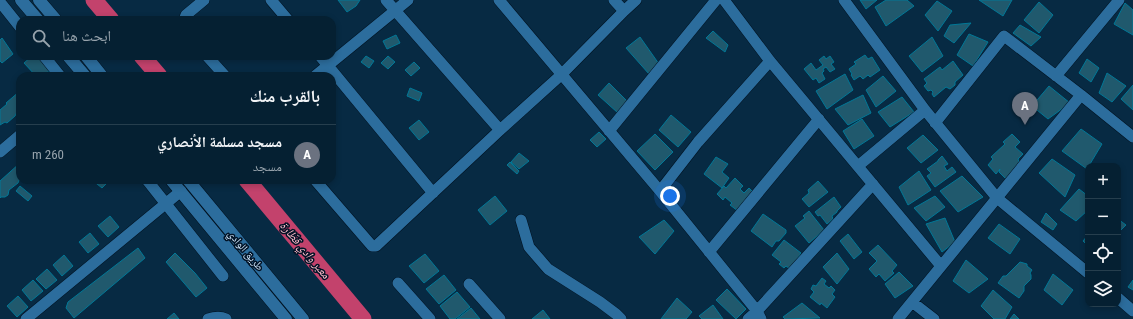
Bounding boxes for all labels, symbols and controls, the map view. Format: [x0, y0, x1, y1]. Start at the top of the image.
search box [16, 16, 336, 60]
icon: search [30, 27, 52, 49]
text: ابحث هنا [62, 27, 111, 45]
text: بالقرب منك [250, 86, 320, 106]
pin: A [1012, 92, 1038, 125]
text: مسجد مسلمة الأنصاري [157, 133, 282, 151]
text: 260 m [32, 147, 64, 162]
text: A [303, 147, 311, 162]
text: مسجد [253, 159, 282, 174]
map controls [1085, 163, 1121, 307]
button: + [1085, 163, 1121, 199]
your location [660, 186, 680, 206]
button: − [1085, 199, 1121, 235]
water label: معبر وادي قطّارة [275, 219, 333, 284]
street label: طريق الوادي [223, 227, 266, 274]
button: locate [1085, 235, 1121, 271]
button: layers [1085, 271, 1121, 307]

